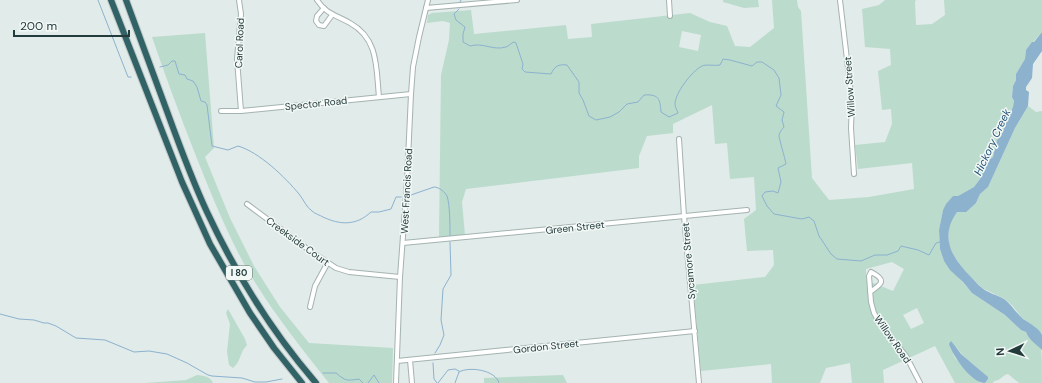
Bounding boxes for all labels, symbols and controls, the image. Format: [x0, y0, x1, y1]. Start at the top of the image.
scale bar [14, 12, 129, 38]
text: 200 m [20, 18, 57, 34]
street label: Carol Road [232, 18, 247, 68]
street label: Willow Street [841, 56, 858, 118]
street label: Spector Road [284, 94, 348, 113]
water label: Hickory Creek [971, 106, 1014, 177]
street label: West Francis Road [398, 148, 415, 234]
street label: Creekside Court [263, 214, 332, 269]
street label: Green Street [545, 218, 605, 237]
street label: Sycamore Street [679, 222, 698, 300]
road number: I 80 [226, 266, 252, 280]
street label: Willow Road [871, 313, 914, 366]
north arrow [990, 331, 1030, 371]
street label: Gordon Street [513, 337, 580, 356]
text: N [993, 347, 1007, 356]

